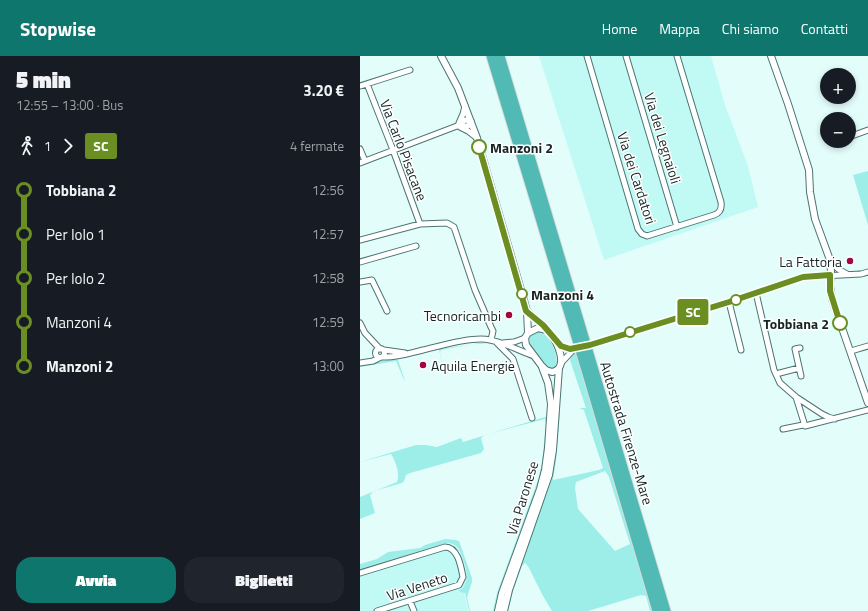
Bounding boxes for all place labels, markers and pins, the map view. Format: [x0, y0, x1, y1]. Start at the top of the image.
place label: Manzoni 2 [490, 137, 553, 158]
marker: Manzoni 2 [471, 139, 487, 155]
place label: La Fattoria [779, 251, 842, 272]
marker: La Fattoria [845, 256, 855, 266]
place label: Manzoni 4 [531, 284, 594, 305]
marker: Manzoni 4 [516, 288, 528, 300]
unlabelled marker [730, 294, 742, 306]
place label: Tecnoricambi [424, 305, 501, 326]
marker: Tecnoricambi [504, 310, 514, 320]
place label: Tobbiana 2 [763, 313, 829, 334]
marker: Tobbiana 2 [832, 315, 848, 331]
unlabelled marker [624, 326, 636, 338]
place label: Aquila Energie [431, 355, 515, 376]
marker: Aquila Energie [418, 360, 428, 370]

